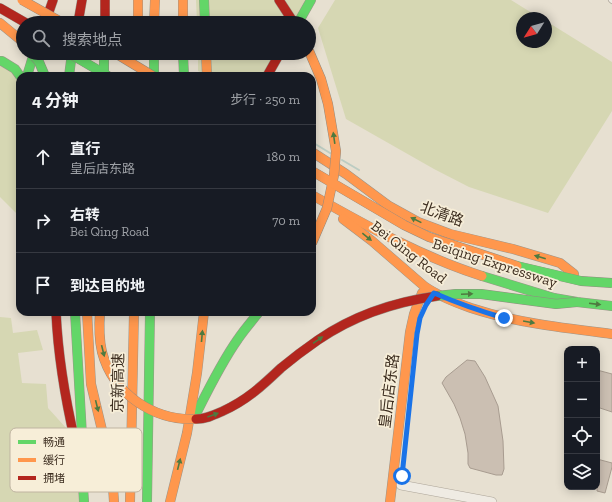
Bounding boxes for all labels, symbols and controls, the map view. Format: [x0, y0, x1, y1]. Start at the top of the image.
north arrow [516, 12, 552, 48]
search box [16, 16, 316, 60]
icon: search [30, 27, 52, 49]
text: 搜索地点 [62, 31, 122, 49]
text: 4 分钟 [32, 90, 79, 110]
text: 步行 · 250 m [230, 92, 300, 107]
one-way arrow [331, 132, 337, 144]
text: 直行 [70, 140, 100, 158]
icon: ahead [32, 146, 54, 168]
text: 180 m [266, 149, 300, 164]
text: 皇后店东路 [70, 161, 135, 176]
street label: 北清路 [418, 198, 466, 230]
text: 右转 [70, 206, 100, 224]
icon: right [32, 210, 54, 232]
text: 70 m [272, 213, 300, 228]
street label: Bei Qing Road [367, 217, 451, 288]
one-way arrow [410, 217, 421, 223]
text: Bei Qing Road [70, 224, 149, 239]
one-way arrow [362, 233, 373, 242]
street label: Beiqing Expressway [430, 234, 560, 292]
one-way arrow [534, 254, 546, 260]
icon: arrive [32, 274, 54, 296]
text: 到达目的地 [70, 277, 145, 295]
one-way arrow [461, 291, 474, 297]
one-way arrow [588, 301, 601, 307]
route end [495, 309, 513, 327]
one-way arrow [522, 319, 535, 325]
one-way arrow [198, 330, 205, 342]
one-way arrow [313, 336, 324, 344]
one-way arrow [100, 344, 106, 357]
map controls [564, 346, 600, 490]
button: + [564, 346, 600, 382]
street label: 京新高速 [108, 353, 128, 413]
street label: 皇后店东路 [375, 353, 403, 429]
button: − [564, 382, 600, 418]
one-way arrow [94, 400, 100, 412]
one-way arrow [208, 411, 220, 417]
button: locate [564, 418, 600, 454]
legend [10, 428, 142, 492]
text: 畅通 [43, 436, 65, 449]
text: 缓行 [43, 454, 65, 467]
button: layers [564, 454, 600, 490]
one-way arrow [176, 458, 182, 470]
route start [393, 467, 411, 485]
text: 拥堵 [43, 472, 65, 485]

